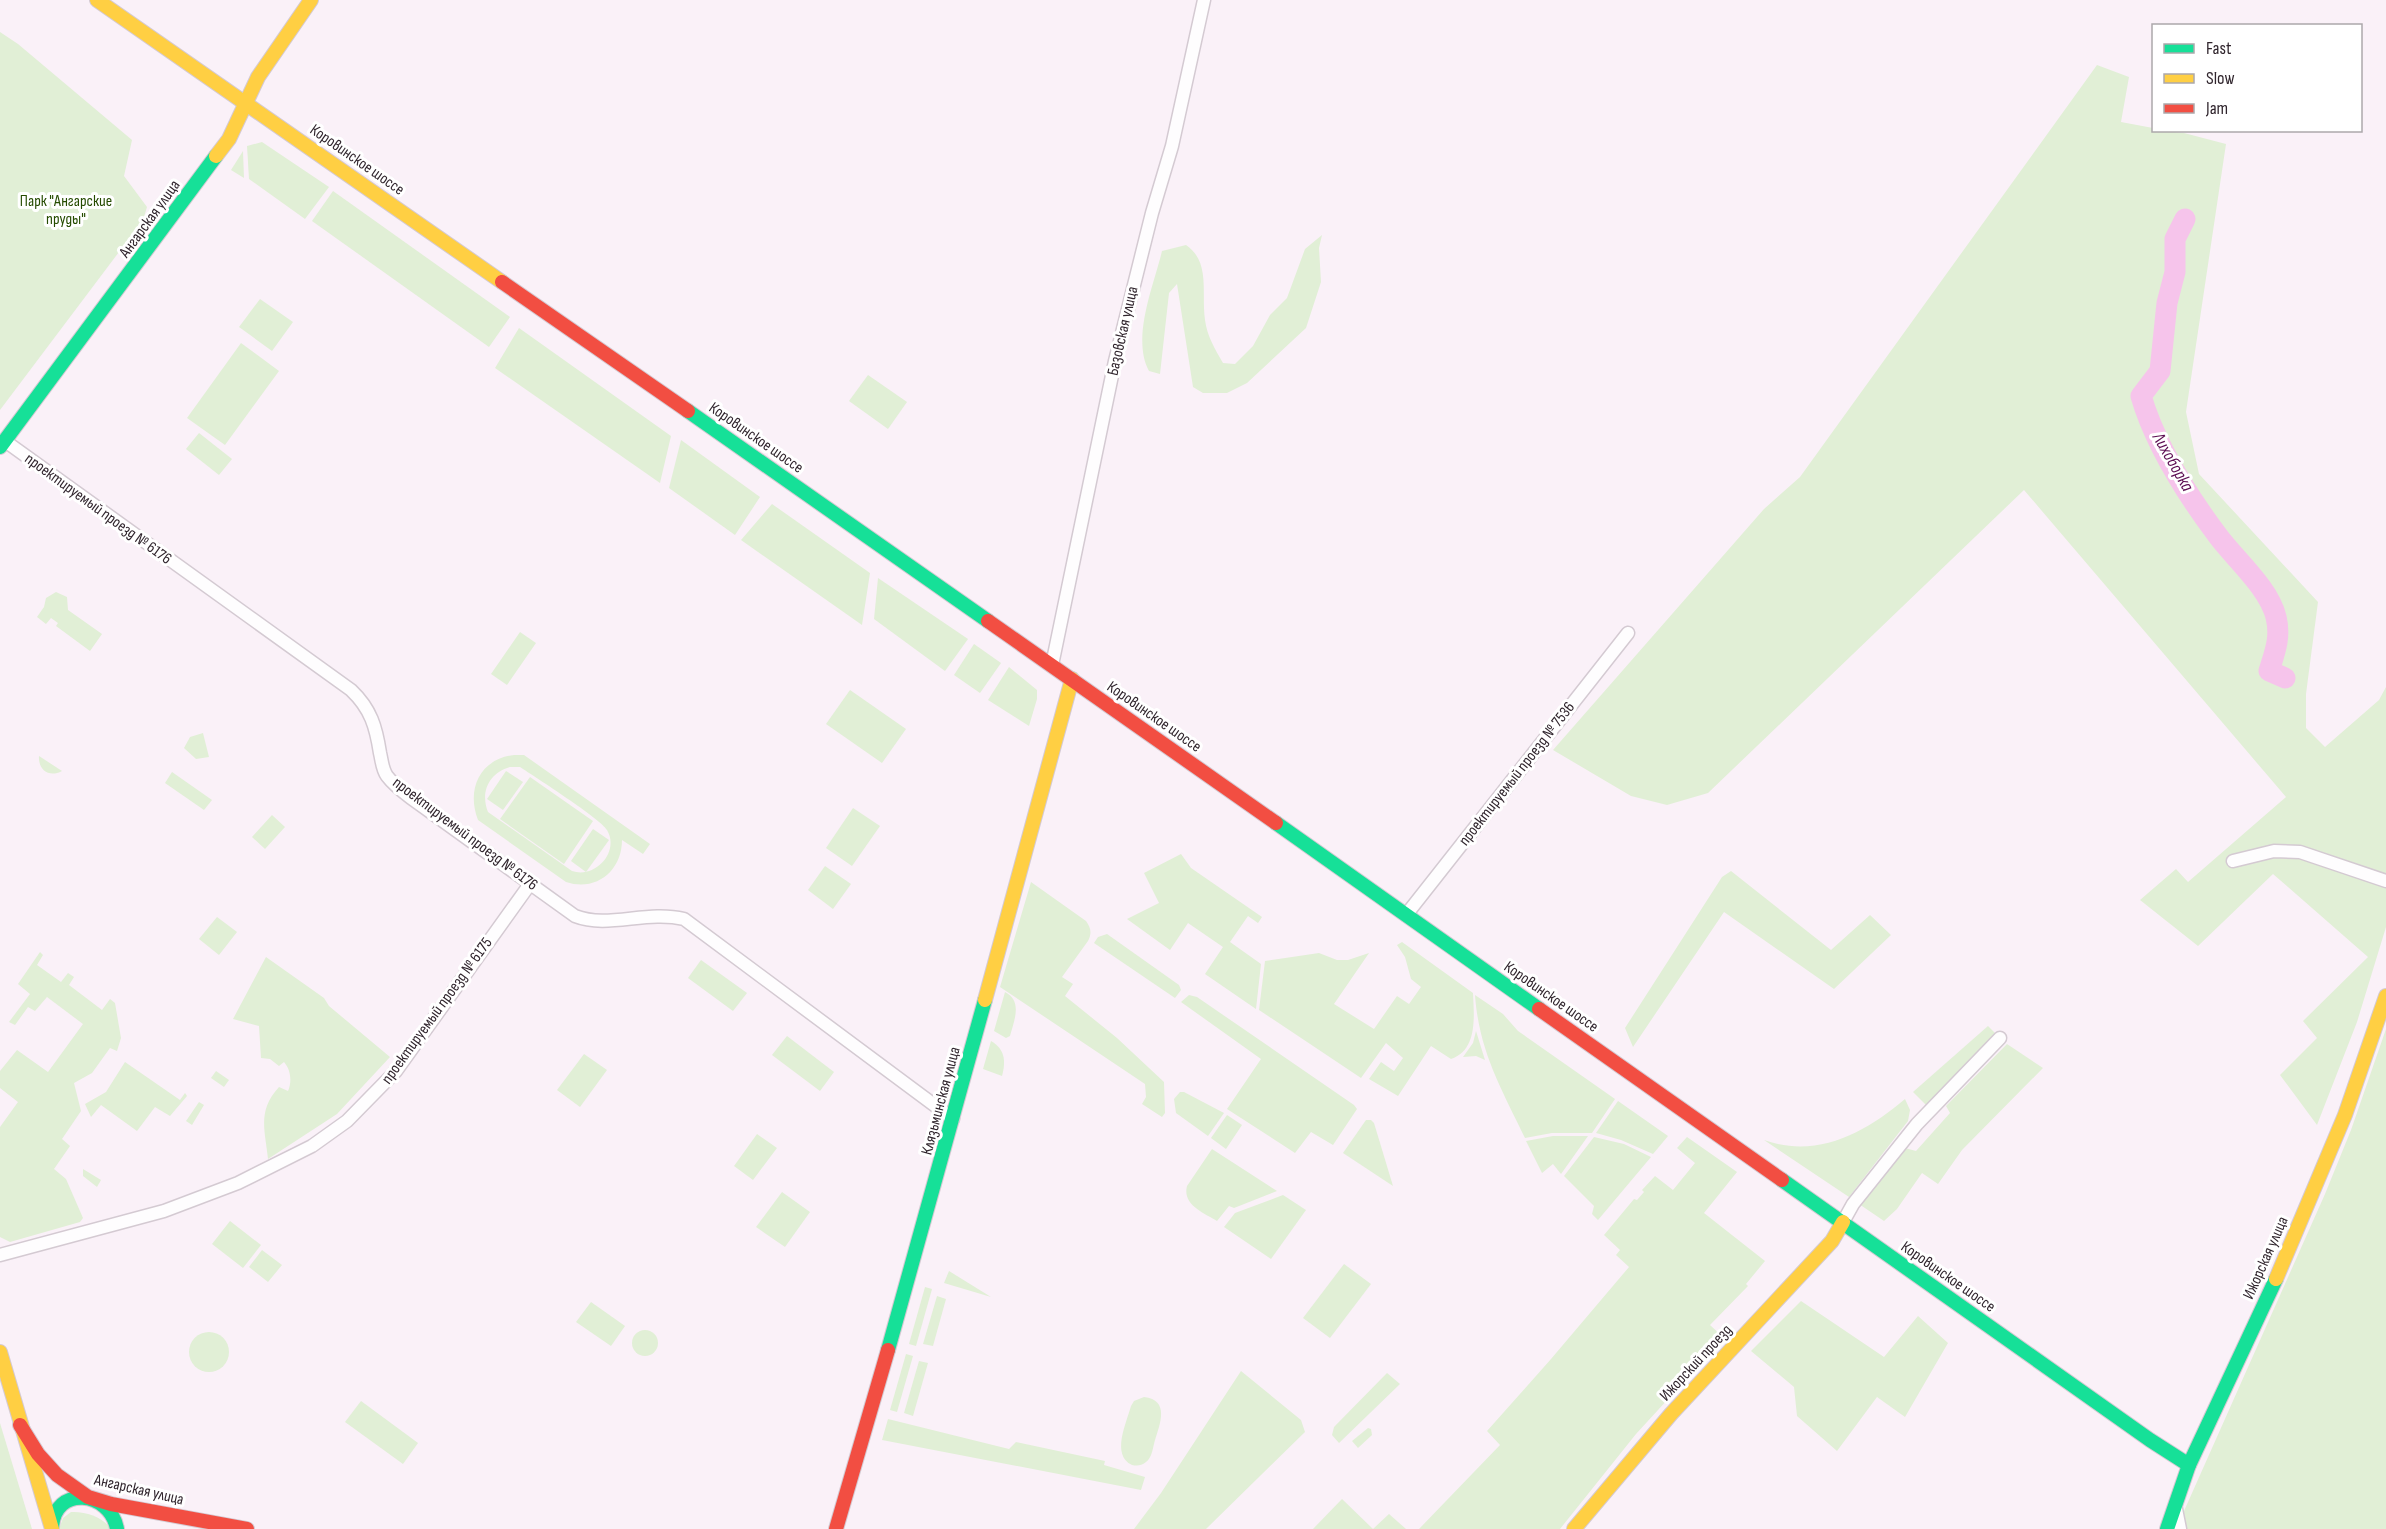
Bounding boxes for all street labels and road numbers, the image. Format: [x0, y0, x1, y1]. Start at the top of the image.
street label: Коровинское шоссе [306, 120, 408, 200]
street label: Ангарская улица [115, 177, 184, 262]
street label: Базовская улица [1104, 285, 1142, 377]
street label: Коровинское шоссе [705, 398, 807, 478]
street label: проектируемый проезд № 6176 [21, 449, 175, 569]
street label: Коровинское шоссе [1103, 677, 1205, 757]
street label: проектируемый проезд № 7536 [1455, 698, 1579, 850]
street label: проектируемый проезд № 6176 [389, 773, 541, 895]
street label: проектируемый проезд № 6175 [378, 934, 496, 1088]
street label: Коровинское шоссе [1500, 957, 1602, 1037]
street label: Клязьминская улица [917, 1045, 965, 1157]
street label: Ижорская улица [2239, 1214, 2293, 1302]
street label: Коровинское шоссе [1897, 1237, 1999, 1317]
street label: Ижорский проезд [1656, 1321, 1736, 1405]
street label: Ангарская улица [92, 1470, 186, 1510]

